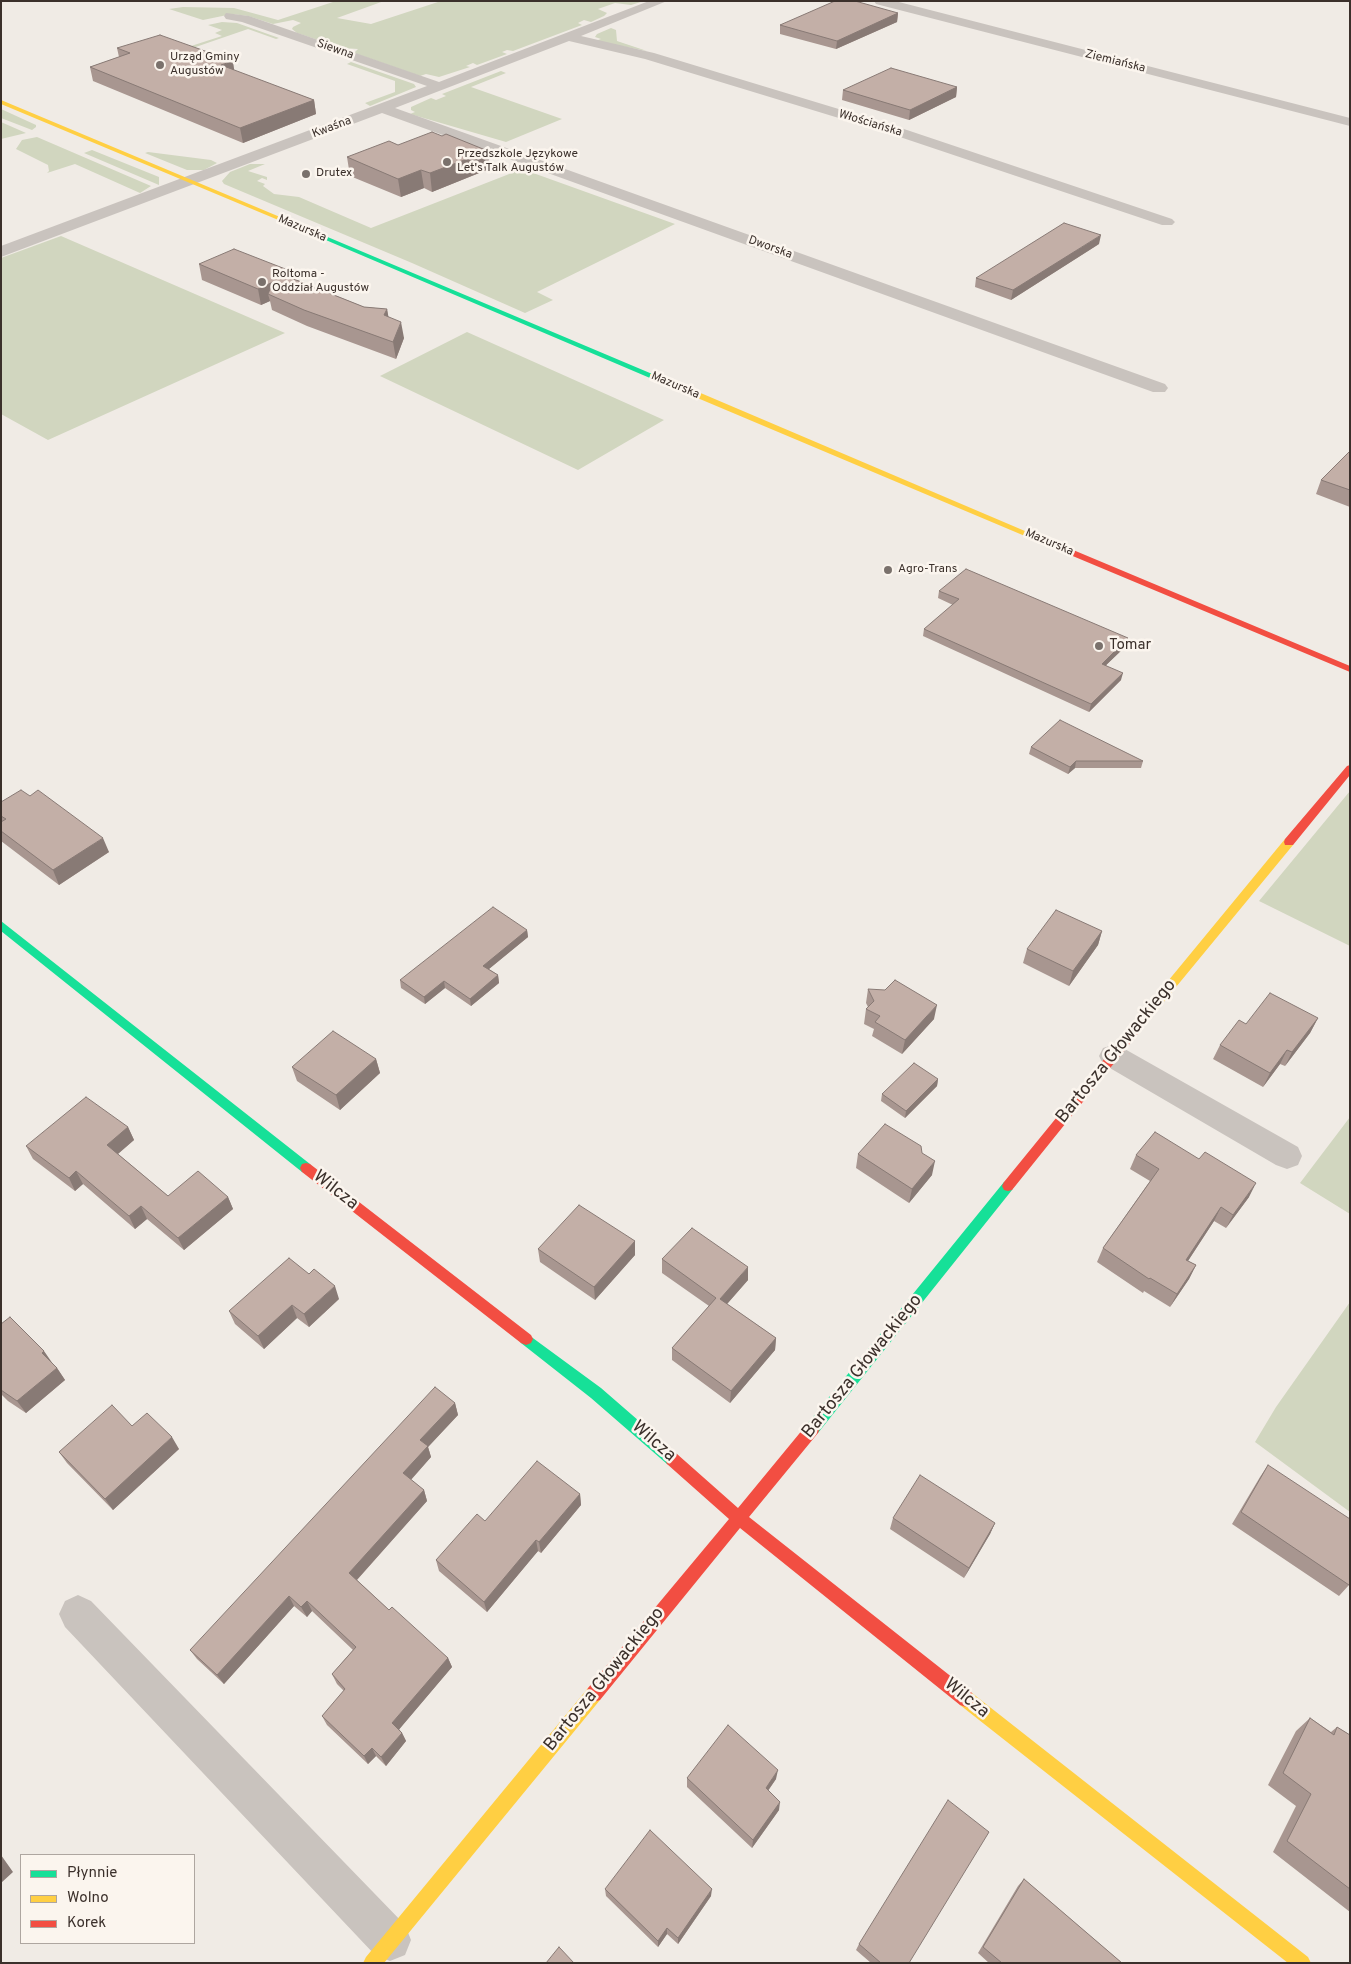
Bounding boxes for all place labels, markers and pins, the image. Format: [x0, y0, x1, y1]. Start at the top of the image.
place label: Urząd Gminy Augustów [170, 51, 239, 79]
marker: Urząd Gminy Augustów [154, 59, 166, 71]
place label: Przedszkole Językowe Let's Talk Augustów [457, 148, 578, 176]
marker: Przedszkole Językowe Let's Talk Augustów [441, 156, 453, 168]
place label: Drutex [316, 167, 352, 181]
marker: Drutex [300, 168, 312, 180]
place label: Roltoma - Oddział Augustów [272, 268, 369, 296]
marker: Roltoma - Oddział Augustów [256, 276, 268, 288]
place label: Agro-Trans [898, 563, 957, 577]
marker: Agro-Trans [882, 564, 894, 576]
place label: Tomar [1109, 637, 1151, 655]
marker: Tomar [1093, 640, 1105, 652]

